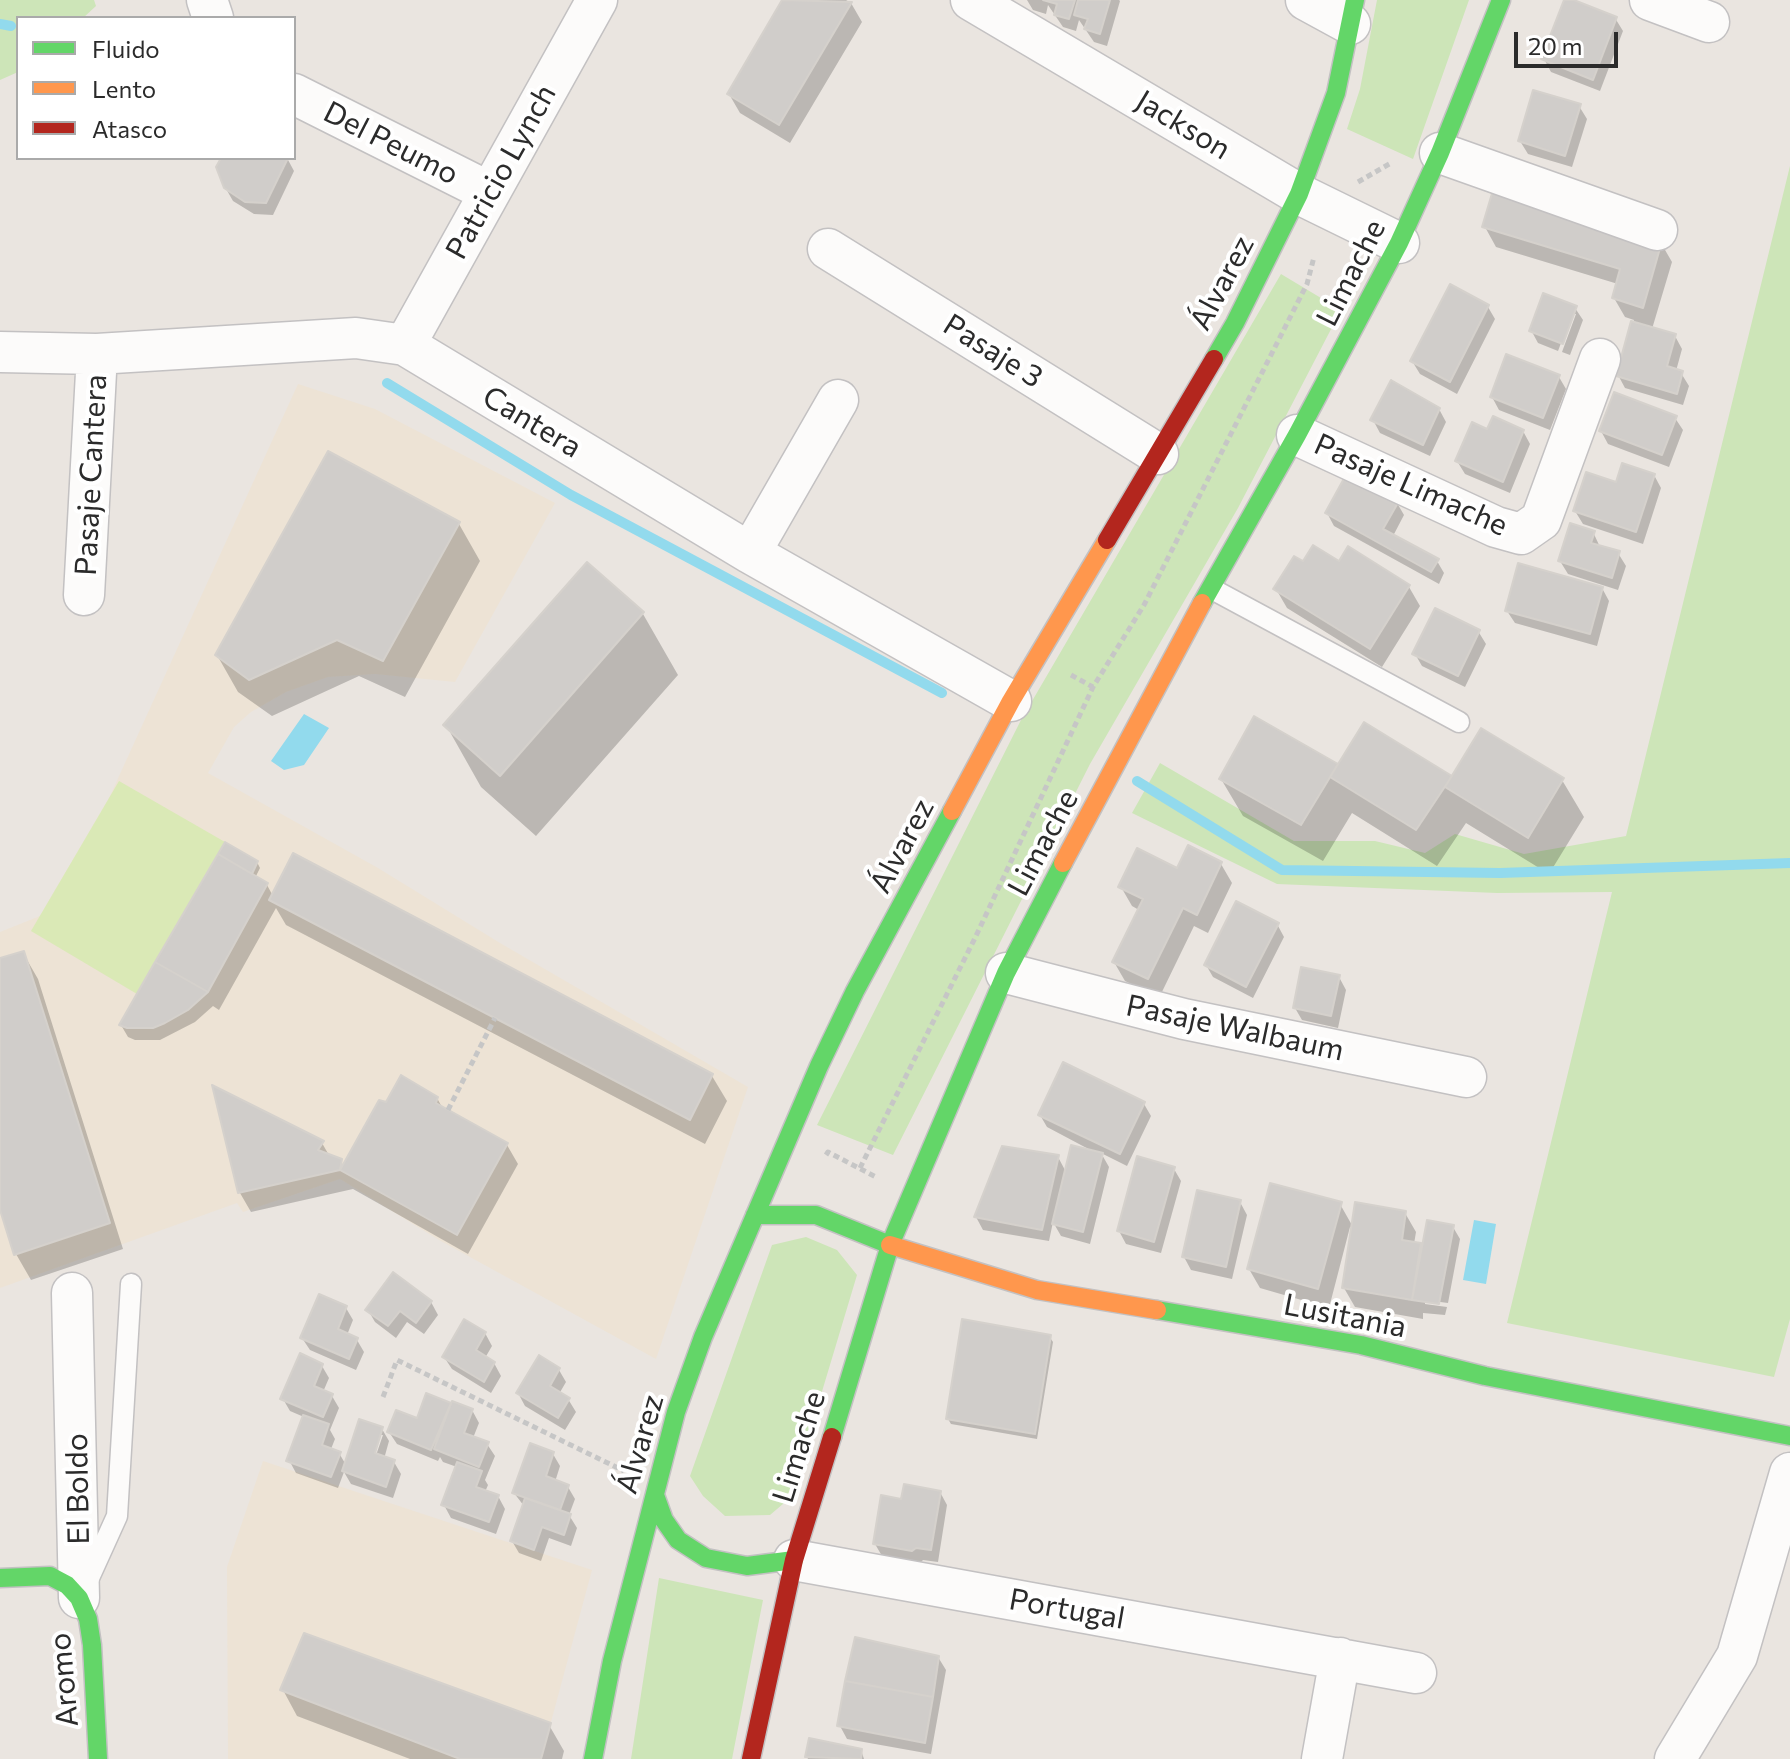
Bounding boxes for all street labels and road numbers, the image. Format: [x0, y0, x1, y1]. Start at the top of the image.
street label: Patricio Lynch [438, 79, 564, 265]
street label: Jackson [1129, 83, 1237, 167]
street label: Del Peumo [318, 94, 464, 192]
street label: Limache [1309, 214, 1393, 332]
street label: Álvarez [1182, 230, 1262, 336]
street label: Pasaje 3 [937, 307, 1049, 395]
street label: Pasaje Cantera [68, 373, 114, 577]
street label: Cantera [476, 379, 588, 465]
street label: Pasaje Limache [1309, 426, 1513, 544]
street label: Limache [1000, 784, 1086, 902]
street label: Álvarez [862, 793, 942, 899]
street label: Pasaje Walbaum [1123, 987, 1347, 1069]
street label: Lusitania [1281, 1287, 1409, 1345]
street label: Limache [765, 1387, 833, 1507]
street label: Álvarez [609, 1390, 671, 1498]
street label: El Boldo [59, 1433, 97, 1545]
street label: Portugal [1006, 1581, 1128, 1637]
street label: Aromo [42, 1632, 86, 1728]

